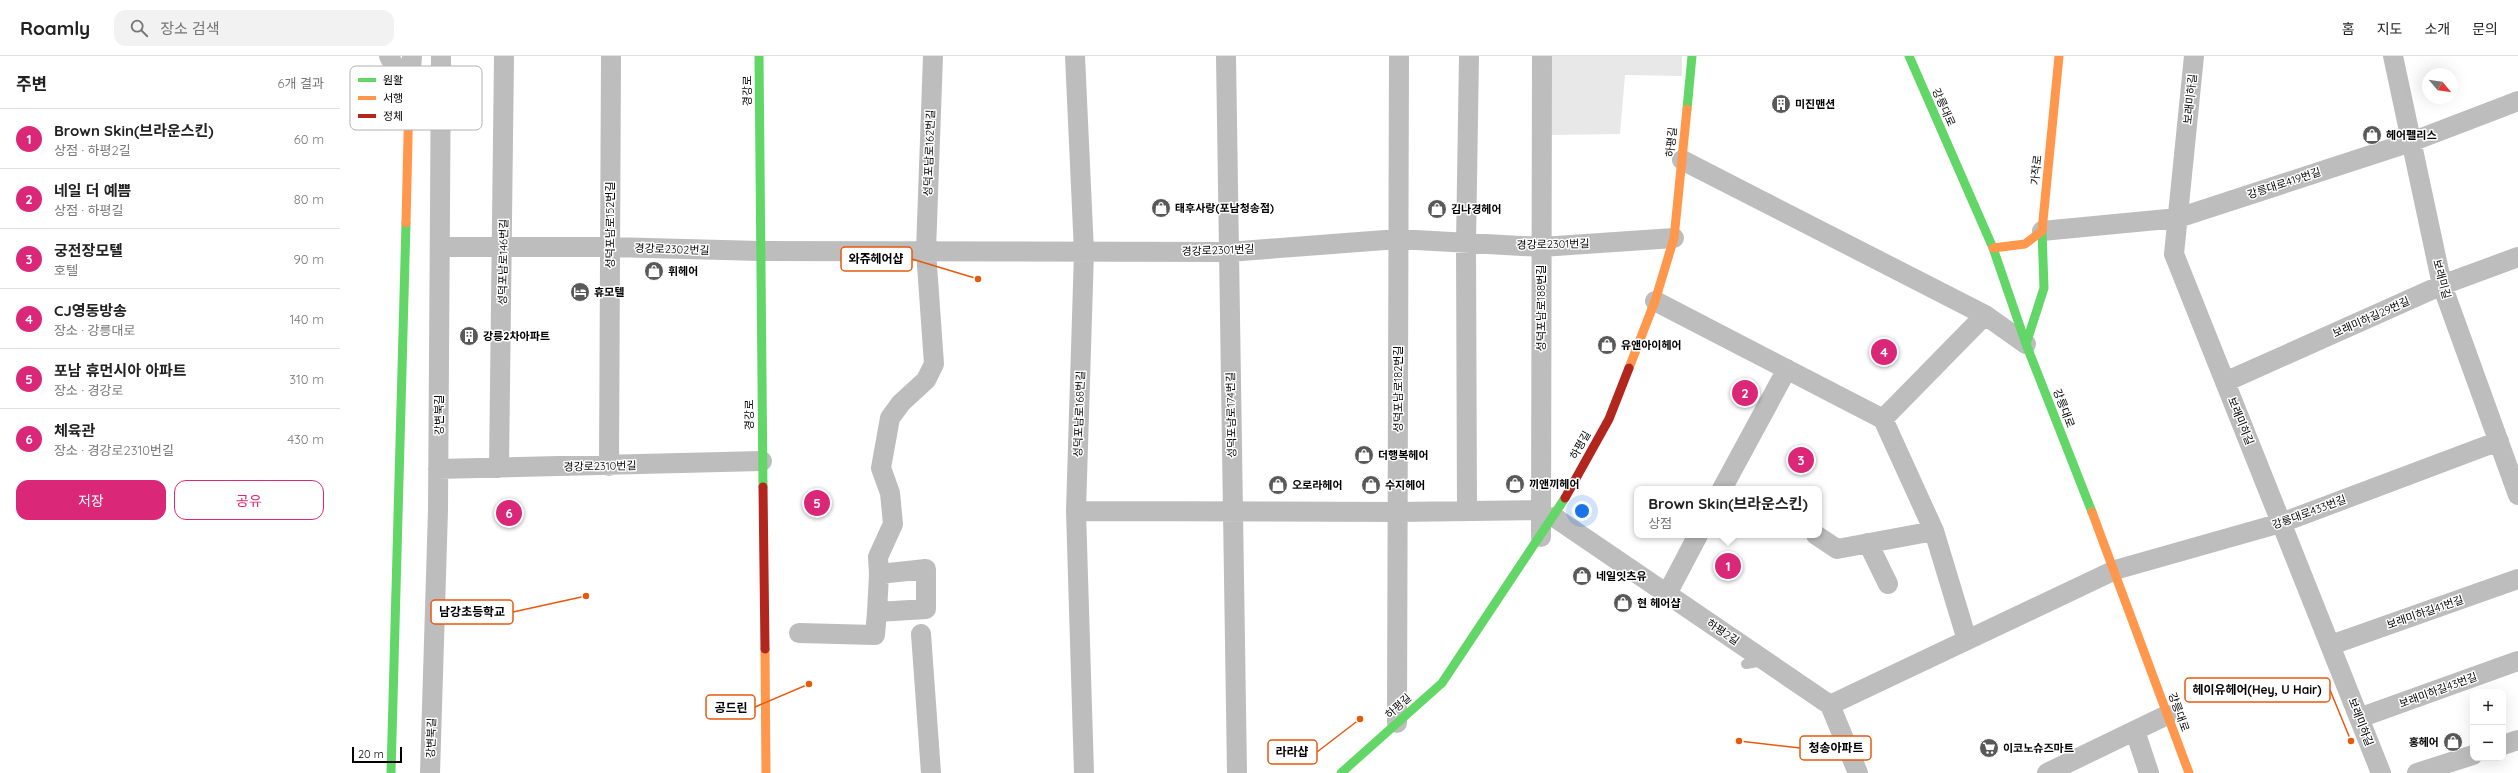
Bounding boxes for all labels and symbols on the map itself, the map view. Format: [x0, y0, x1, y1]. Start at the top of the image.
legend [350, 66, 482, 130]
north arrow [2422, 68, 2458, 104]
text: 원활 [383, 73, 403, 87]
street label: 보래미하길 [2180, 73, 2200, 125]
street label: 경강로 [740, 76, 754, 106]
street label: 강릉대로 [1929, 86, 1959, 128]
text: 서행 [383, 91, 403, 105]
building icon: 미진맨션 [1770, 93, 1792, 115]
place label: 미진맨션 [1795, 97, 1835, 111]
text: 정체 [383, 109, 403, 123]
street label: 성덕포남로162번길 [920, 109, 938, 197]
shop icon: 헤어펠리스 [2361, 124, 2383, 146]
street label: 하평길 [1662, 126, 1680, 158]
place label: 헤어펠리스 [2386, 128, 2437, 142]
street label: 가작로 [2027, 154, 2045, 186]
street label: 강릉대로419번길 [2245, 164, 2323, 202]
street label: 성덕포남로152번길 [603, 182, 617, 269]
shop icon: 태후사랑(포남청송점) [1150, 197, 1172, 219]
shop icon: 김나경헤어 [1426, 198, 1448, 220]
place label: 태후사랑(포남청송점) [1175, 201, 1274, 215]
place label: 김나경헤어 [1451, 202, 1502, 216]
street label: 성덕포남로146번길 [495, 219, 511, 305]
street label: 경강로2301번길 [1516, 236, 1590, 252]
street label: 경강로2302번길 [634, 241, 710, 257]
street label: 경강로2301번길 [1181, 242, 1255, 258]
callout: 와쥬헤어샵 [841, 247, 912, 271]
text: 와쥬헤어샵 [848, 251, 904, 266]
street label: 보래미길 [2430, 258, 2454, 300]
shop icon: 휘헤어 [643, 260, 665, 282]
place label: 휘헤어 [668, 264, 698, 278]
street label: 성덕포남로188번길 [1534, 265, 1548, 351]
hotel icon: 휴모텔 [569, 281, 591, 303]
place label: 휴모텔 [594, 285, 624, 299]
street label: 보래미하길29번길 [2330, 294, 2412, 340]
building icon: 강릉2차아파트 [458, 325, 480, 347]
place label: 강릉2차아파트 [483, 329, 550, 343]
shop icon: 유앤아이헤어 [1596, 334, 1618, 356]
pin: 4 [1871, 337, 1897, 367]
place label: 유앤아이헤어 [1621, 338, 1682, 352]
street label: 성덕포남로182번길 [1391, 346, 1405, 432]
street label: 성덕포남로168번길 [1070, 370, 1088, 458]
street label: 성덕포남로174번길 [1223, 372, 1239, 458]
pin: 2 [1732, 378, 1758, 408]
street label: 강릉대로 [2050, 387, 2078, 429]
street label: 강변북길 [432, 395, 446, 435]
street label: 보래미하길 [2225, 395, 2257, 447]
street label: 경강로 [742, 400, 756, 430]
street label: 하평길 [1567, 428, 1593, 462]
shop icon: 더행복헤어 [1353, 444, 1375, 466]
pin: 3 [1788, 445, 1814, 475]
place label: 더행복헤어 [1378, 448, 1429, 462]
street label: 경강로2310번길 [563, 458, 637, 474]
shop icon: 끼앤끼헤어 [1504, 473, 1526, 495]
shop icon: 오로라헤어 [1267, 474, 1289, 496]
shop icon: 수지헤어 [1360, 474, 1382, 496]
place label: 끼앤끼헤어 [1529, 477, 1580, 491]
place label: 오로라헤어 [1292, 478, 1343, 492]
place label: 수지헤어 [1385, 478, 1425, 492]
pin: 5 [804, 488, 830, 518]
street label: 강릉대로433번길 [2270, 492, 2348, 532]
pin: 6 [496, 498, 522, 528]
your location [1572, 501, 1592, 521]
pin: 1 [1715, 551, 1741, 581]
shop icon: 네일잇츠유 [1571, 565, 1593, 587]
place label: 네일잇츠유 [1596, 569, 1647, 583]
shop icon: 현 헤어샵 [1612, 592, 1634, 614]
street label: 보래미하길41번길 [2385, 592, 2465, 632]
place label: 현 헤어샵 [1637, 596, 1681, 610]
callout: 남강초등학교 [431, 600, 513, 624]
text: 남강초등학교 [439, 604, 505, 619]
street label: 하평2길 [1704, 616, 1742, 648]
street label: 보래미하길43번길 [2397, 669, 2479, 711]
callout: 헤이유헤어(Hey, U Hair) [2185, 678, 2330, 702]
text: 헤이유헤어(Hey, U Hair) [2192, 682, 2322, 697]
street label: 하평길 [1382, 691, 1414, 721]
street label: 강릉대로 [2165, 691, 2193, 733]
callout: 공드린 [706, 695, 755, 719]
street label: 보래미하길 [2345, 696, 2377, 748]
text: 공드린 [714, 700, 748, 715]
street label: 강변북길 [423, 718, 439, 758]
shop icon: 홍헤어 [2442, 731, 2464, 753]
place label: 홍헤어 [2409, 735, 2439, 749]
callout: 청송아파트 [1800, 736, 1871, 760]
supermarket icon: 이코노슈즈마트 [1978, 737, 2000, 759]
callout: 라라샵 [1268, 740, 1317, 764]
text: 청송아파트 [1808, 740, 1864, 755]
place label: 이코노슈즈마트 [2003, 741, 2074, 755]
text: 라라샵 [1275, 744, 1309, 759]
scale bar [352, 745, 402, 764]

